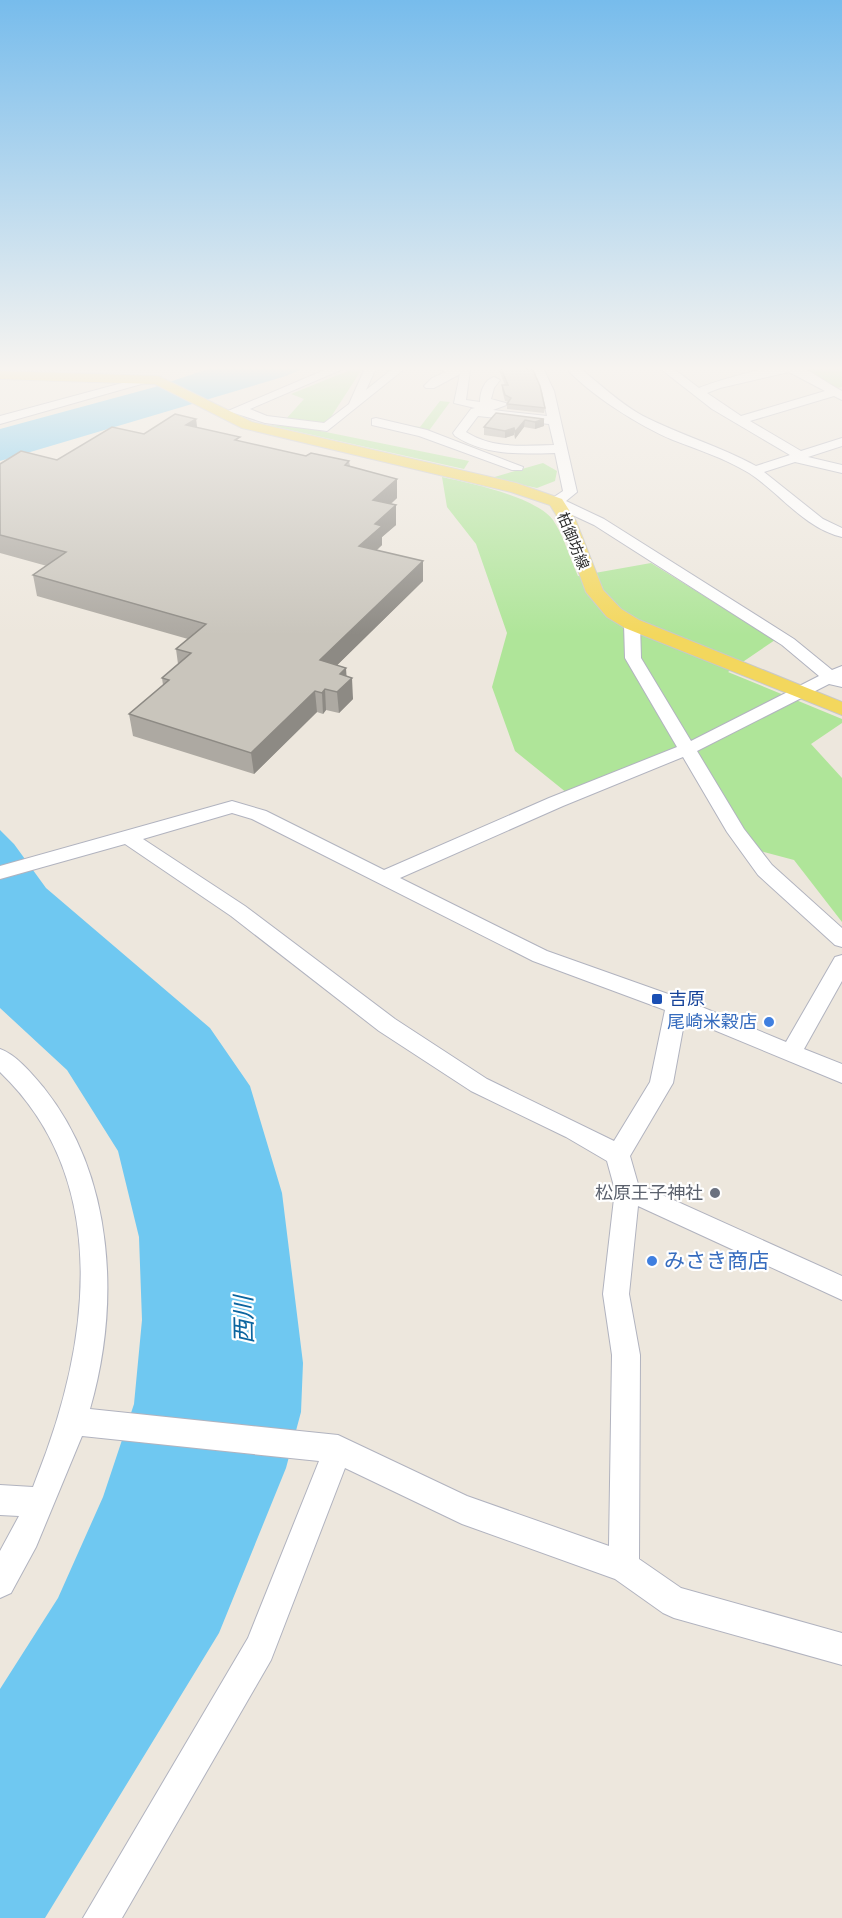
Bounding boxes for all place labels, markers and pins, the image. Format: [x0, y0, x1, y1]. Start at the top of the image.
place label: 吉原 [669, 987, 705, 1010]
marker: 吉原 [650, 992, 664, 1006]
place label: 尾崎米穀店 [667, 1010, 757, 1033]
marker: 尾崎米穀店 [762, 1015, 776, 1029]
place label: 松原王子神社 [595, 1181, 703, 1204]
marker: 松原王子神社 [708, 1186, 722, 1200]
place label: みさき商店 [664, 1247, 769, 1273]
marker: みさき商店 [645, 1254, 659, 1268]

